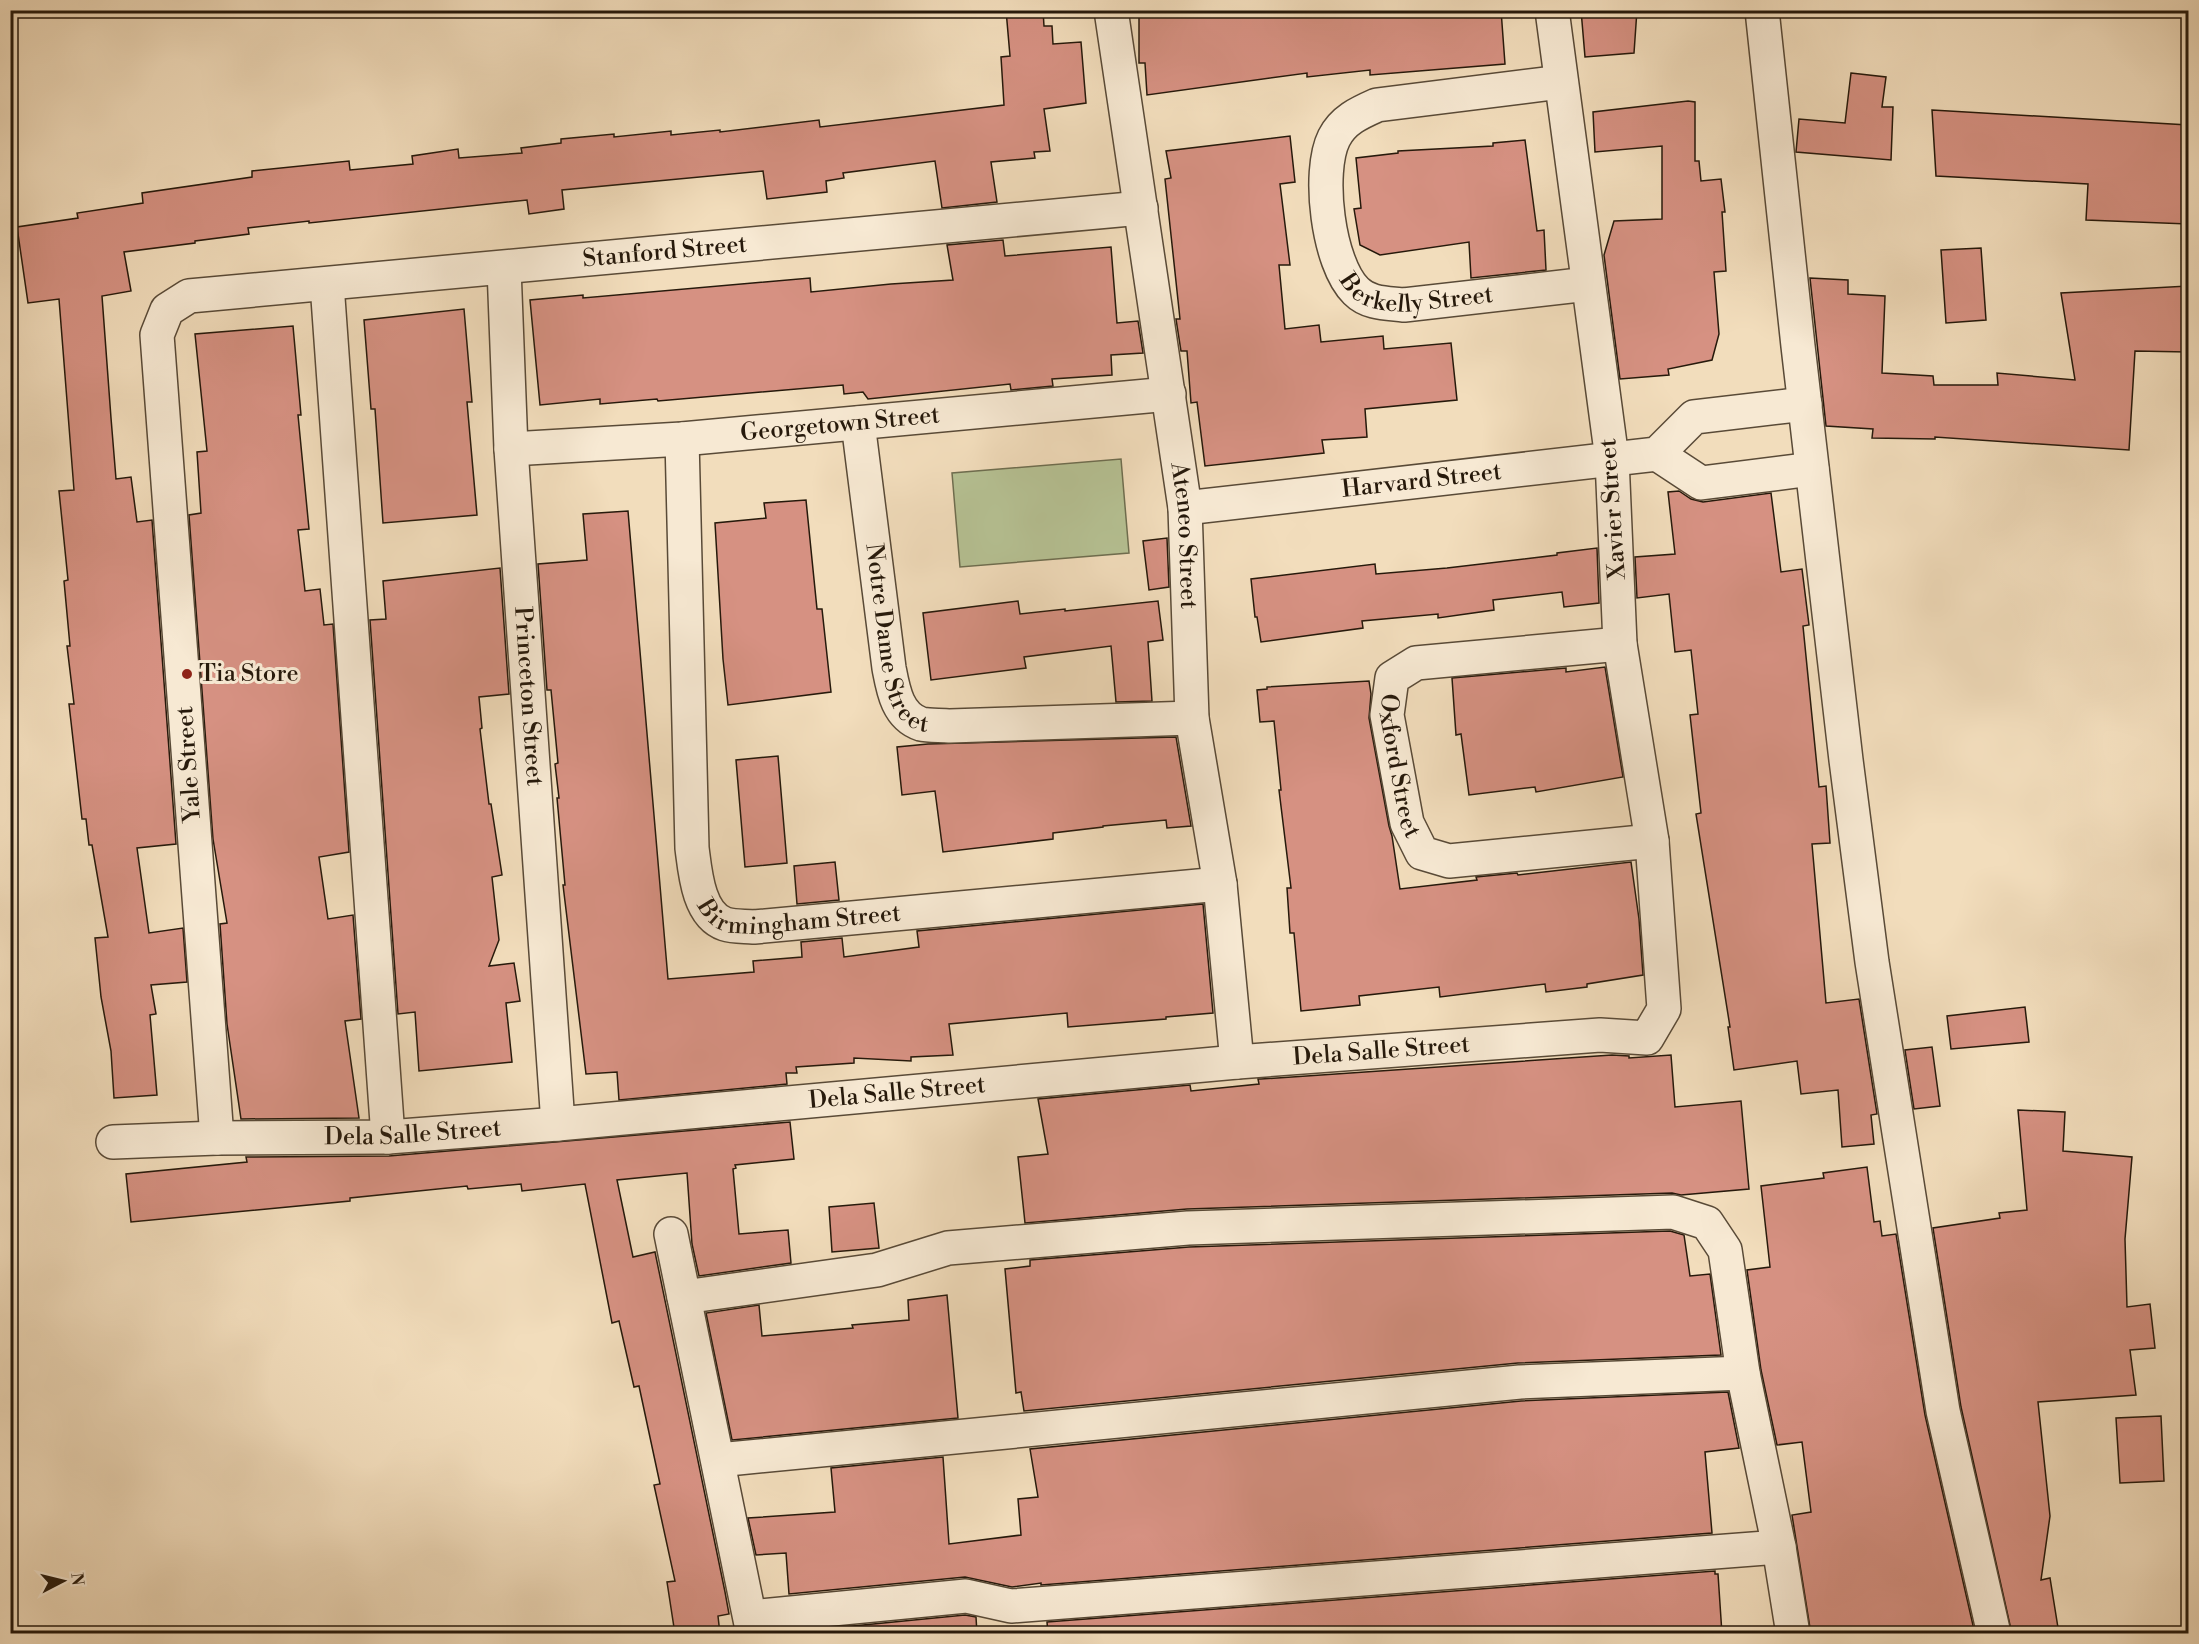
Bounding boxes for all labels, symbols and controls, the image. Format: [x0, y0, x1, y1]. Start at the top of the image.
street label: Stanford Street [581, 229, 749, 275]
street label: Berkelly Street [1332, 267, 1495, 320]
street label: Georgetown Street [739, 400, 942, 449]
street label: Xavier Street [1593, 437, 1633, 582]
street label: Harvard Street [1340, 457, 1504, 505]
street label: Ateneo Street [1163, 459, 1203, 610]
street label: Notre Dame Street [858, 542, 931, 740]
street label: Princeton Street [507, 605, 549, 788]
place label: Tia Store [199, 659, 299, 689]
marker: Tia Store [180, 667, 194, 681]
street label: Oxford Street [1372, 691, 1427, 844]
street label: Yale Street [170, 705, 208, 825]
street label: Birmingham Street [689, 893, 902, 942]
street label: Dela Salle Street [1292, 1030, 1471, 1073]
street label: Dela Salle Street [807, 1070, 987, 1116]
street label: Dela Salle Street [324, 1113, 503, 1152]
north arrow [33, 1551, 93, 1611]
text: N [66, 1572, 88, 1587]

